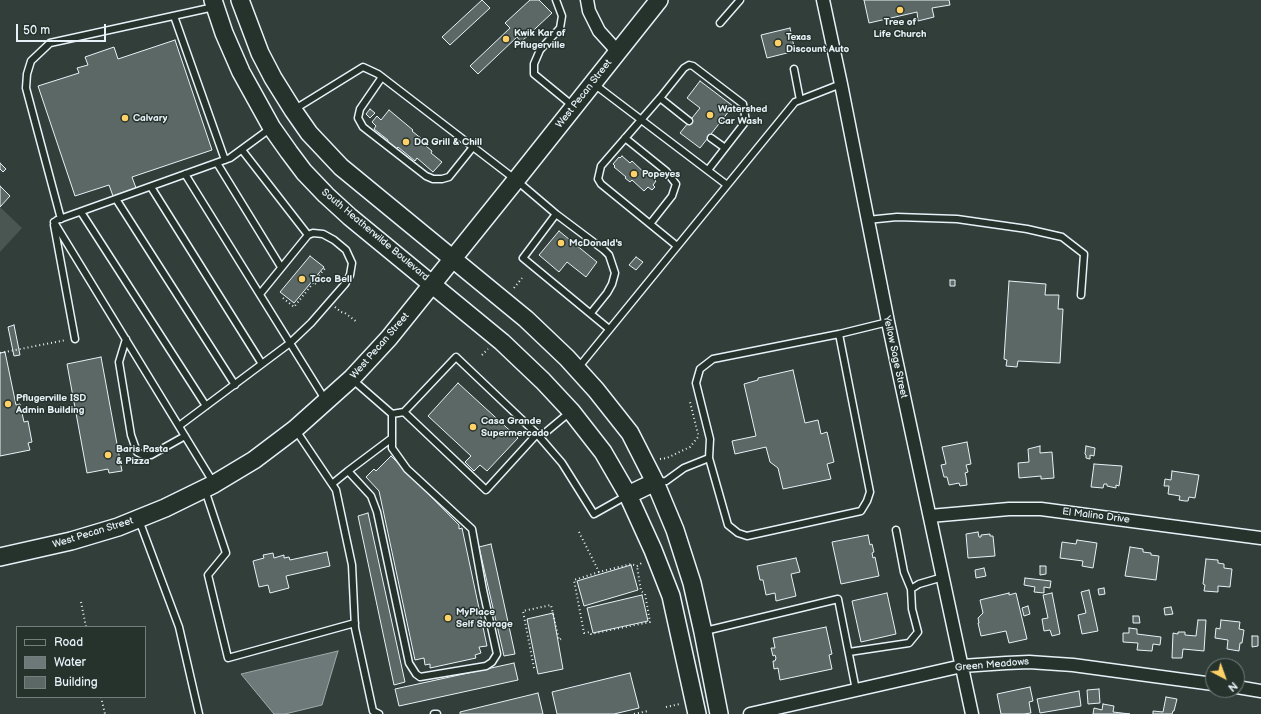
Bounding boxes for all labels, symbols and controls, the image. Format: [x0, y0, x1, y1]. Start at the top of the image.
marker: Tree of Life Church [895, 5, 905, 15]
scale bar [18, 16, 108, 42]
place label: Tree of Life Church [874, 16, 926, 40]
text: 50 m [23, 23, 50, 38]
place label: Kwik Kar of Pflugerville [514, 27, 566, 50]
place label: Texas Discount Auto [786, 31, 849, 54]
marker: Kwik Kar of Pflugerville [501, 34, 511, 44]
marker: Texas Discount Auto [773, 38, 783, 48]
street label: West Pecan Street [553, 57, 615, 131]
place label: Watershed Car Wash [718, 103, 767, 126]
marker: Watershed Car Wash [705, 110, 715, 120]
place label: Calvary [133, 112, 167, 124]
marker: Calvary [120, 113, 130, 123]
place label: DQ Grill & Chill [414, 136, 482, 148]
marker: DQ Grill & Chill [401, 137, 411, 147]
place label: Popeyes [642, 168, 680, 180]
marker: Popeyes [629, 169, 639, 179]
street label: South Heatherwilde Boulevard [319, 186, 431, 284]
place label: McDonald's [569, 237, 622, 249]
marker: McDonald's [556, 238, 566, 248]
place label: Taco Bell [310, 273, 352, 285]
marker: Taco Bell [297, 274, 307, 284]
street label: West Pecan Street [348, 310, 412, 382]
street label: Yellow Sage Street [880, 315, 910, 399]
place label: Pflugerville ISD Admin Building [16, 392, 86, 416]
marker: Pflugerville ISD Admin Building [3, 399, 13, 409]
place label: Casa Grande Supermercado [481, 415, 549, 438]
marker: Casa Grande Supermercado [468, 422, 478, 432]
place label: Baris Pasta & Pizza [116, 443, 168, 466]
marker: Baris Pasta & Pizza [103, 450, 113, 460]
street label: El Malino Drive [1062, 506, 1130, 526]
street label: West Pecan Street [51, 515, 135, 551]
place label: MyPlace Self Storage [456, 606, 513, 630]
marker: MyPlace Self Storage [443, 613, 453, 623]
legend [16, 626, 146, 698]
text: Road [54, 635, 83, 650]
text: Water [54, 655, 86, 670]
street label: Green Meadows [954, 656, 1030, 674]
north arrow [1205, 658, 1245, 698]
text: Building [54, 675, 98, 690]
text: N [1225, 679, 1240, 694]

